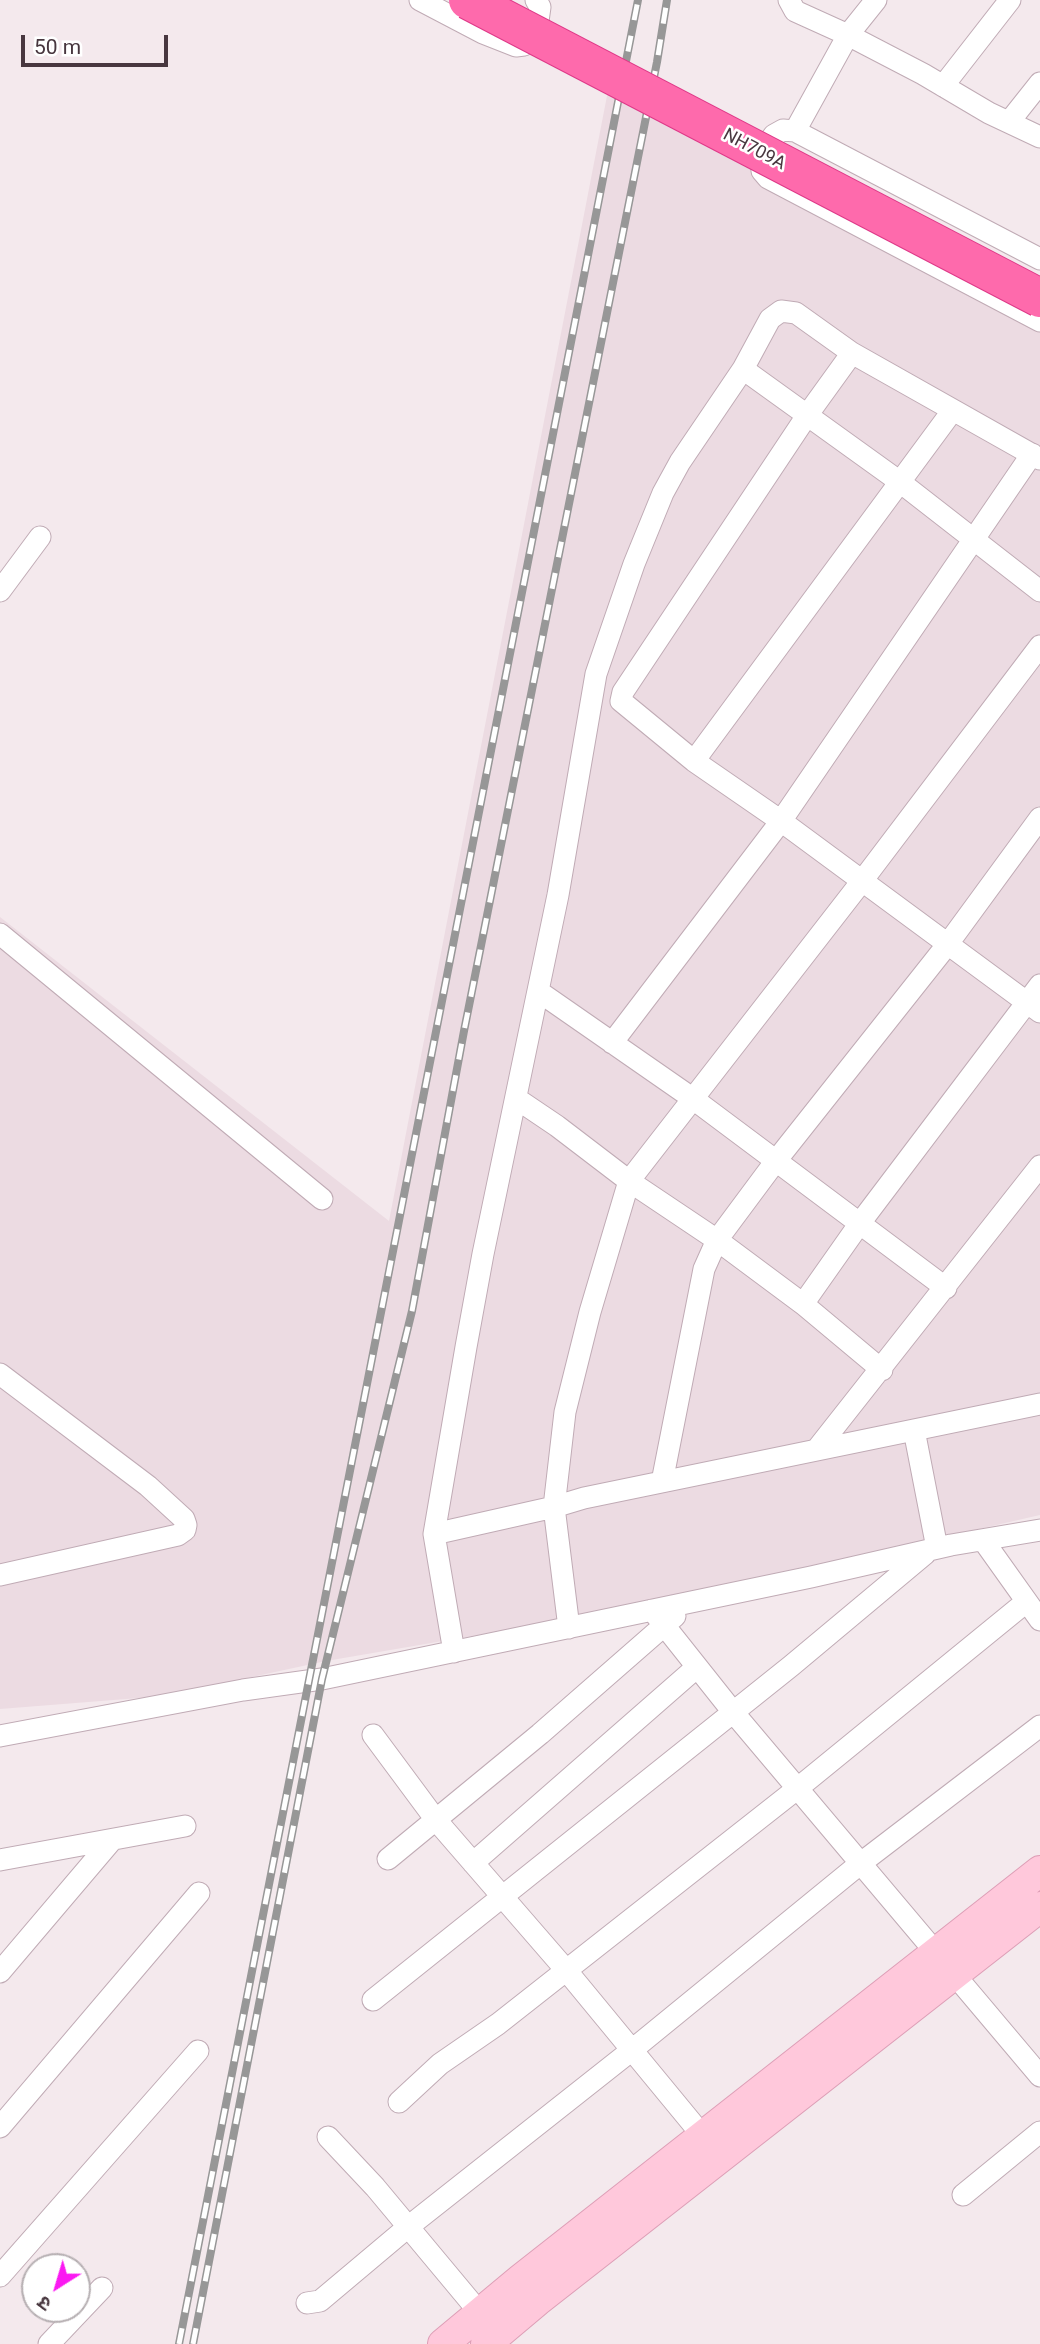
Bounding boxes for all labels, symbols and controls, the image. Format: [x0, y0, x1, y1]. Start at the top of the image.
scale bar [24, 21, 172, 65]
text: 50 m [34, 35, 81, 59]
street label: NH709A [719, 125, 789, 175]
north arrow [21, 2253, 91, 2323]
text: उ [33, 2291, 56, 2316]

